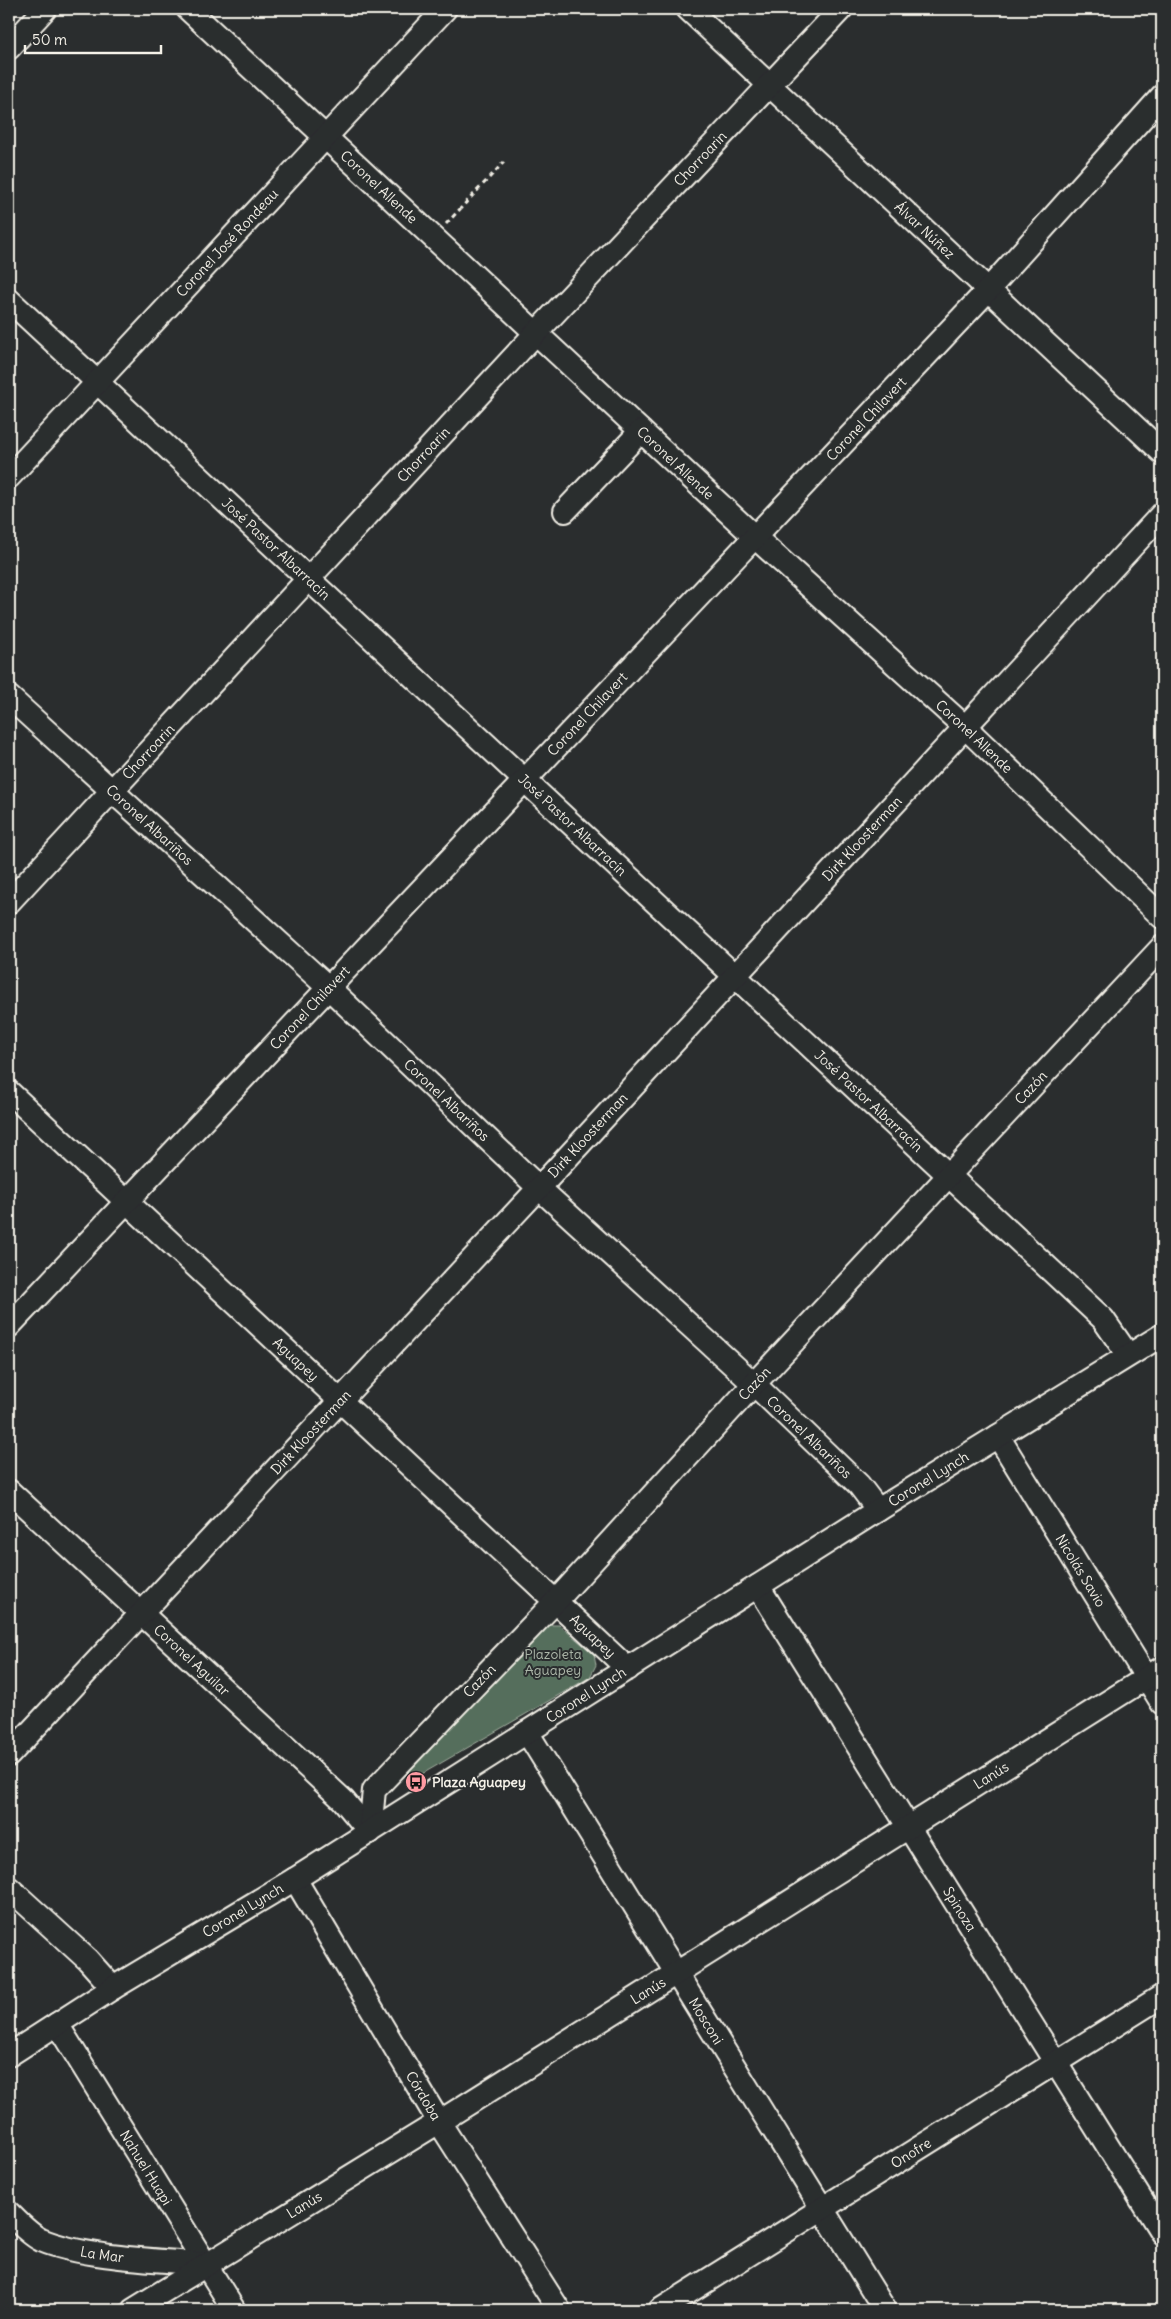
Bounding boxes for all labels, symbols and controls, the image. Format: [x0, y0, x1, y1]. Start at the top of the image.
scale bar [25, 22, 161, 54]
text: 50 m [32, 30, 67, 49]
street label: Chorroarin [670, 127, 730, 190]
street label: Coronel Allende [337, 146, 421, 227]
street label: Coronel José Rondeau [172, 185, 282, 301]
street label: Álvar Núñez [891, 198, 959, 263]
street label: Coronel Chilavert [822, 373, 910, 465]
street label: Chorroarin [393, 423, 454, 486]
street label: Coronel Allende [633, 423, 718, 503]
street label: José Pastor Albarracín [218, 494, 334, 604]
street label: Coronel Chilavert [543, 668, 631, 760]
street label: Coronel Allende [932, 696, 1016, 777]
street label: Chorroarin [118, 720, 178, 783]
street label: José Pastor Albarracín [514, 770, 630, 880]
street label: Coronel Albariños [102, 781, 197, 869]
street label: Dirk Kloosterman [818, 792, 906, 885]
street label: Coronel Chilavert [266, 962, 354, 1053]
street label: José Pastor Albarracín [811, 1046, 927, 1156]
street label: Coronel Albariños [400, 1055, 493, 1145]
street label: Cazón [1011, 1067, 1051, 1108]
street label: Dirk Kloosterman [544, 1089, 632, 1182]
street label: Aguapey [269, 1333, 323, 1385]
street label: Cazón [734, 1363, 775, 1404]
street label: Dirk Kloosterman [267, 1386, 355, 1478]
street label: Coronel Albariños [763, 1392, 856, 1482]
street label: Coronel Lynch [885, 1447, 972, 1511]
street label: Nicolás Savio [1052, 1531, 1110, 1610]
street label: Aguapey [566, 1610, 619, 1662]
street label: Coronel Aguilar [150, 1620, 234, 1700]
park label: Plazoleta Aguapey [524, 1645, 582, 1679]
street label: Cazón [459, 1660, 500, 1701]
street label: Coronel Lynch [542, 1663, 629, 1727]
street label: Lanús [970, 1758, 1012, 1793]
bus stop icon: Plaza Aguapey [404, 1770, 428, 1794]
place label: Plaza Aguapey [432, 1773, 526, 1791]
street label: Coronel Lynch [199, 1879, 287, 1941]
street label: Spinoza [939, 1883, 981, 1935]
street label: Lanús [627, 1973, 669, 2008]
street label: Mosconi [685, 1994, 727, 2048]
street label: Córdoba [402, 2068, 445, 2124]
street label: Nahuel Huapi [116, 2127, 176, 2209]
street label: Onofre [887, 2134, 934, 2172]
street label: Lanús [283, 2187, 325, 2222]
street label: La Mar [79, 2242, 125, 2266]

